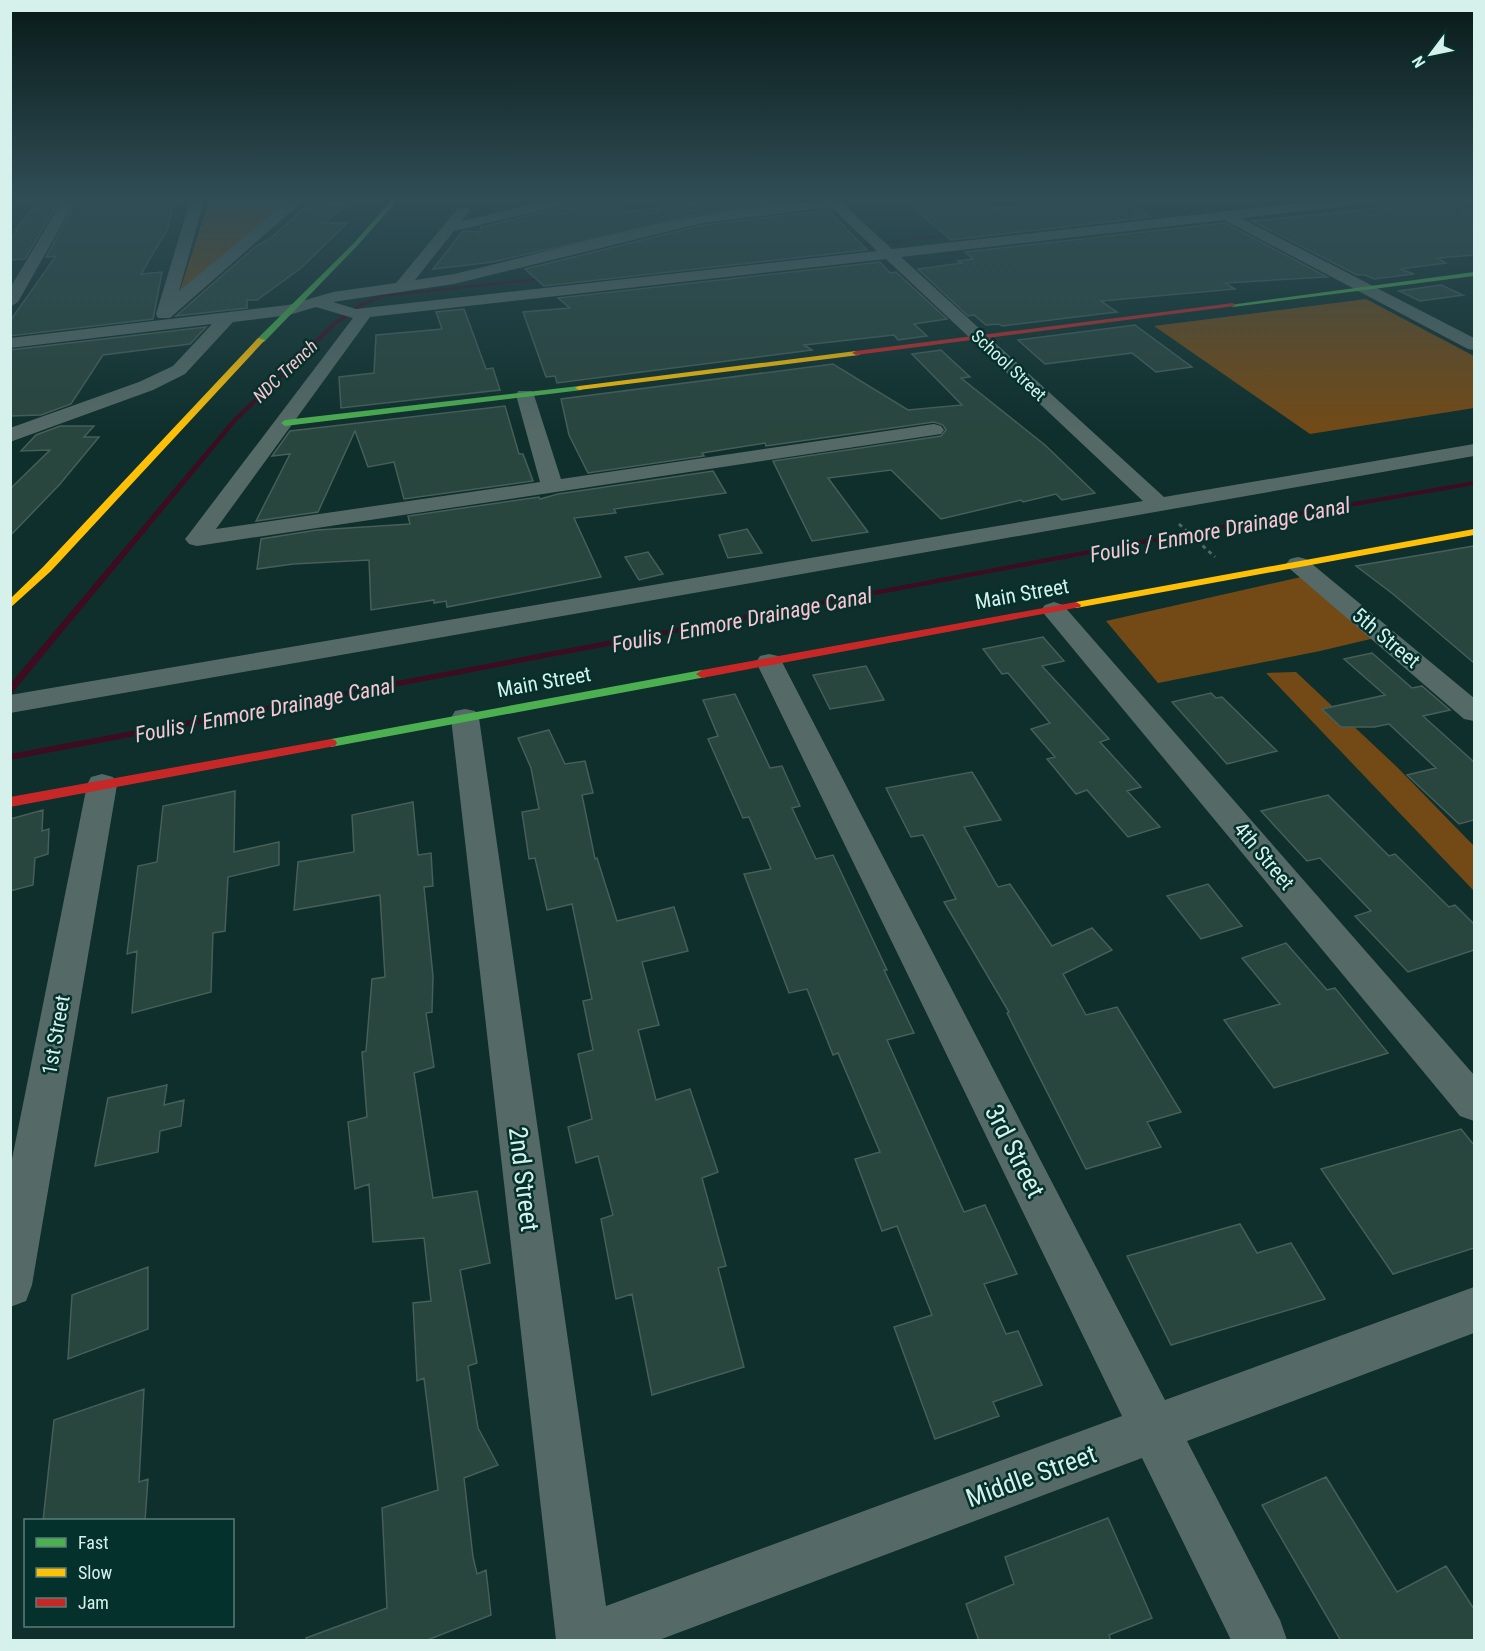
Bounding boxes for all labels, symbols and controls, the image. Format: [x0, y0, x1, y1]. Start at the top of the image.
north arrow [1401, 24, 1461, 84]
text: N [1408, 52, 1429, 71]
street label: School Street [967, 325, 1051, 405]
water label: NDC Trench [249, 335, 321, 407]
water label: Foulis / Enmore Drainage Canal [1088, 492, 1353, 568]
street label: Main Street [973, 574, 1071, 614]
water label: Foulis / Enmore Drainage Canal [610, 582, 875, 658]
street label: 5th Street [1347, 603, 1425, 673]
street label: Main Street [495, 662, 593, 702]
water label: Foulis / Enmore Drainage Canal [133, 672, 398, 748]
street label: 4th Street [1229, 817, 1299, 895]
street label: 1st Street [37, 993, 75, 1077]
street label: 3rd Street [979, 1100, 1051, 1202]
street label: 2nd Street [503, 1125, 545, 1233]
street label: Middle Street [962, 1439, 1100, 1513]
legend [24, 1519, 234, 1627]
text: Fast [78, 1532, 109, 1553]
text: Slow [78, 1562, 113, 1583]
text: Jam [78, 1592, 109, 1613]

